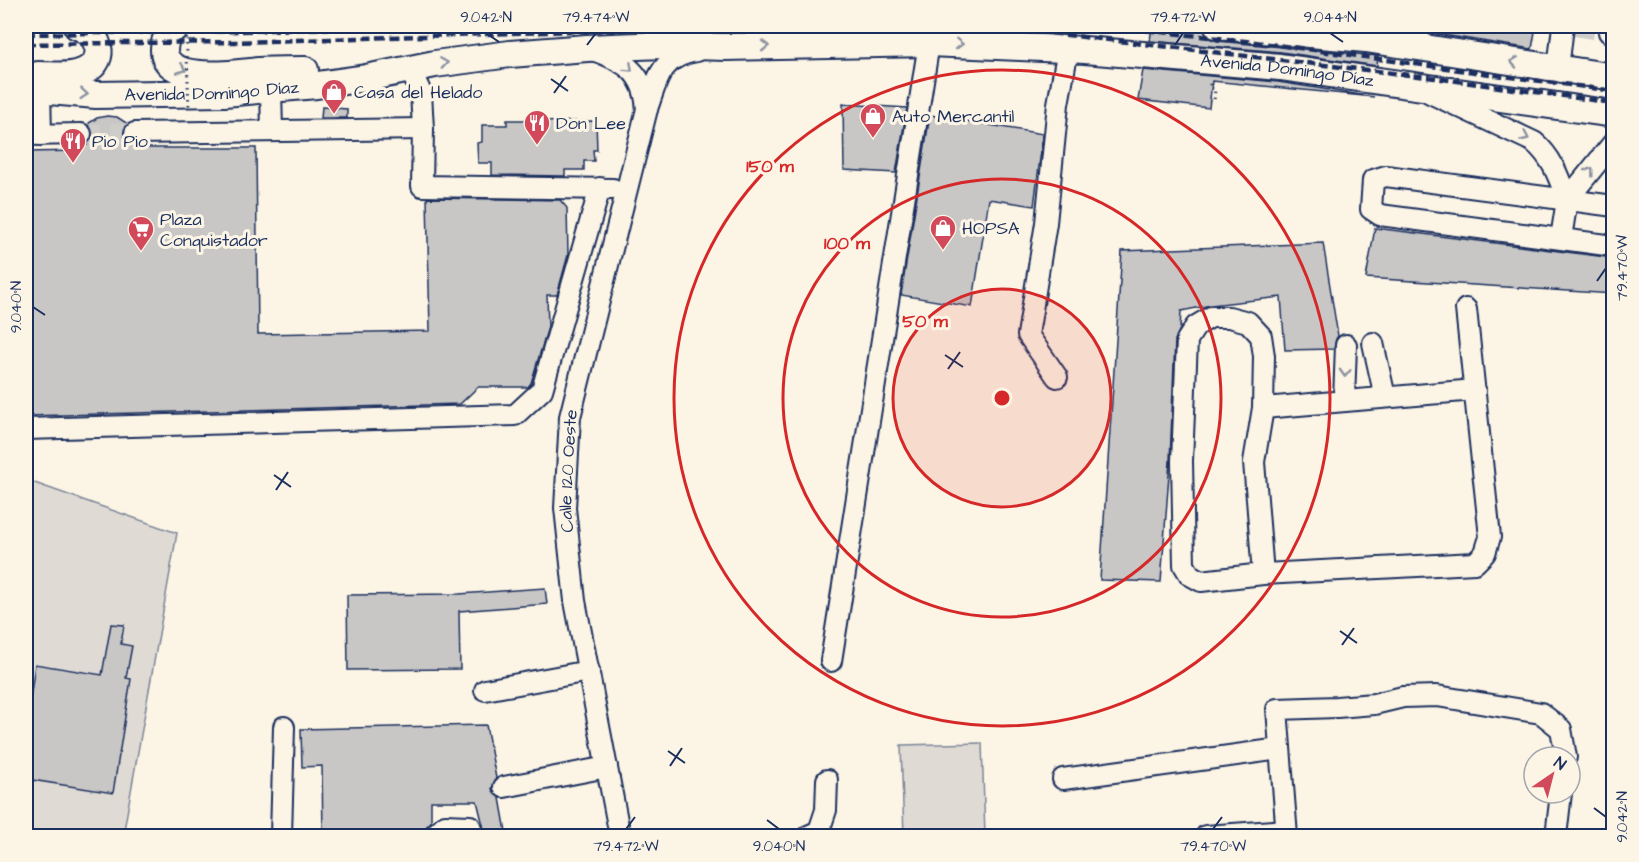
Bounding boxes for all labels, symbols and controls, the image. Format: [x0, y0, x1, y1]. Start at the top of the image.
text: 9.042°N [460, 7, 512, 28]
text: 79.474°W [563, 7, 629, 28]
text: 79.472°W [1150, 7, 1216, 28]
text: 9.044°N [1303, 7, 1357, 28]
one-way arrow [955, 38, 964, 51]
one-way arrow [760, 40, 769, 52]
street label: Avenida Domingo Díaz [1199, 48, 1376, 93]
one-way arrow [1510, 56, 1519, 68]
one-way arrow [440, 57, 449, 69]
one-way arrow [622, 61, 632, 72]
one-way arrow [176, 62, 187, 74]
street label: Avenida Domingo Díaz [124, 75, 300, 108]
shop icon: Casa del Helado [319, 77, 349, 115]
place label: Casa del Helado [354, 80, 482, 105]
one-way arrow [79, 87, 88, 100]
shop icon: Auto Mercantil [858, 101, 888, 139]
place label: Auto Mercantil [892, 104, 1014, 129]
restaurant icon: Don Lee [522, 108, 552, 146]
place label: Don Lee [556, 111, 626, 136]
restaurant icon: Pio Pio [58, 126, 88, 164]
place label: Pio Pio [92, 129, 148, 154]
one-way arrow [1518, 130, 1529, 142]
text: 150 m [746, 154, 795, 179]
one-way arrow [1583, 167, 1594, 178]
place label: Plaza Conquistador [160, 207, 268, 253]
shop icon: HOPSA [928, 213, 958, 251]
supermarket icon: Plaza Conquistador [126, 214, 156, 252]
place label: HOPSA [962, 216, 1020, 241]
text: 100 m [824, 231, 871, 256]
text: 79.470°W [1612, 235, 1633, 301]
text: 9.040°N [6, 281, 27, 333]
text: 50 m [902, 309, 949, 334]
one-way arrow [1339, 369, 1352, 378]
centre of rings [992, 388, 1012, 408]
street label: Calle 120 Oeste [553, 406, 585, 534]
north arrow [1522, 745, 1582, 805]
text: N [1550, 752, 1570, 775]
text: 9.042°N [1612, 791, 1633, 843]
text: 79.472°W [593, 836, 659, 857]
text: 9.040°N [753, 836, 805, 857]
text: 79.470°W [1180, 836, 1246, 857]

